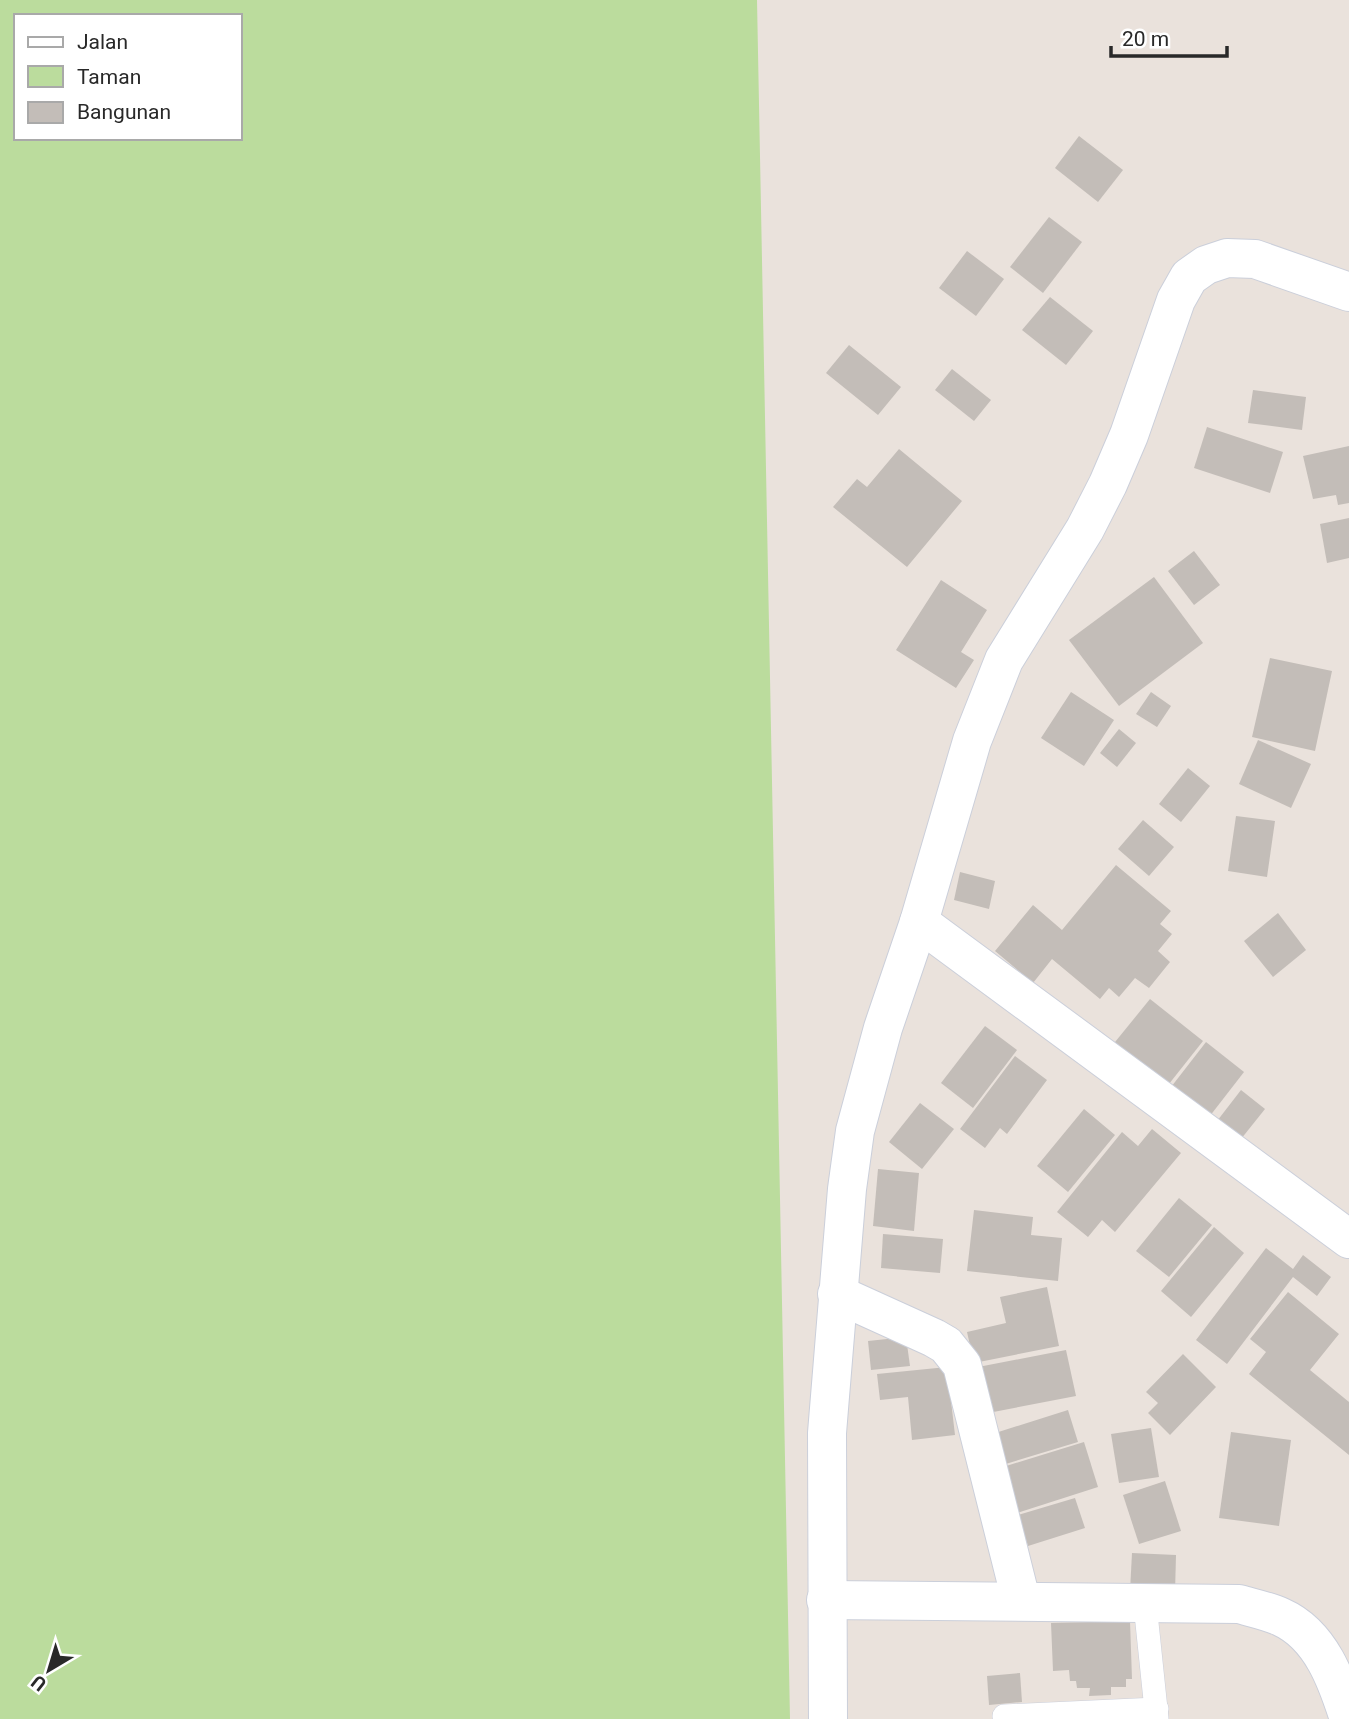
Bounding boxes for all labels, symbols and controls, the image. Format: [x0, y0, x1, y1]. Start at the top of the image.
legend [14, 14, 242, 140]
scale bar [1111, 14, 1226, 58]
text: 20 m [1122, 27, 1169, 51]
text: Jalan [77, 30, 128, 54]
text: Taman [77, 65, 141, 89]
text: Bangunan [77, 100, 171, 124]
north arrow [14, 1635, 84, 1705]
text: U [27, 1670, 51, 1696]

